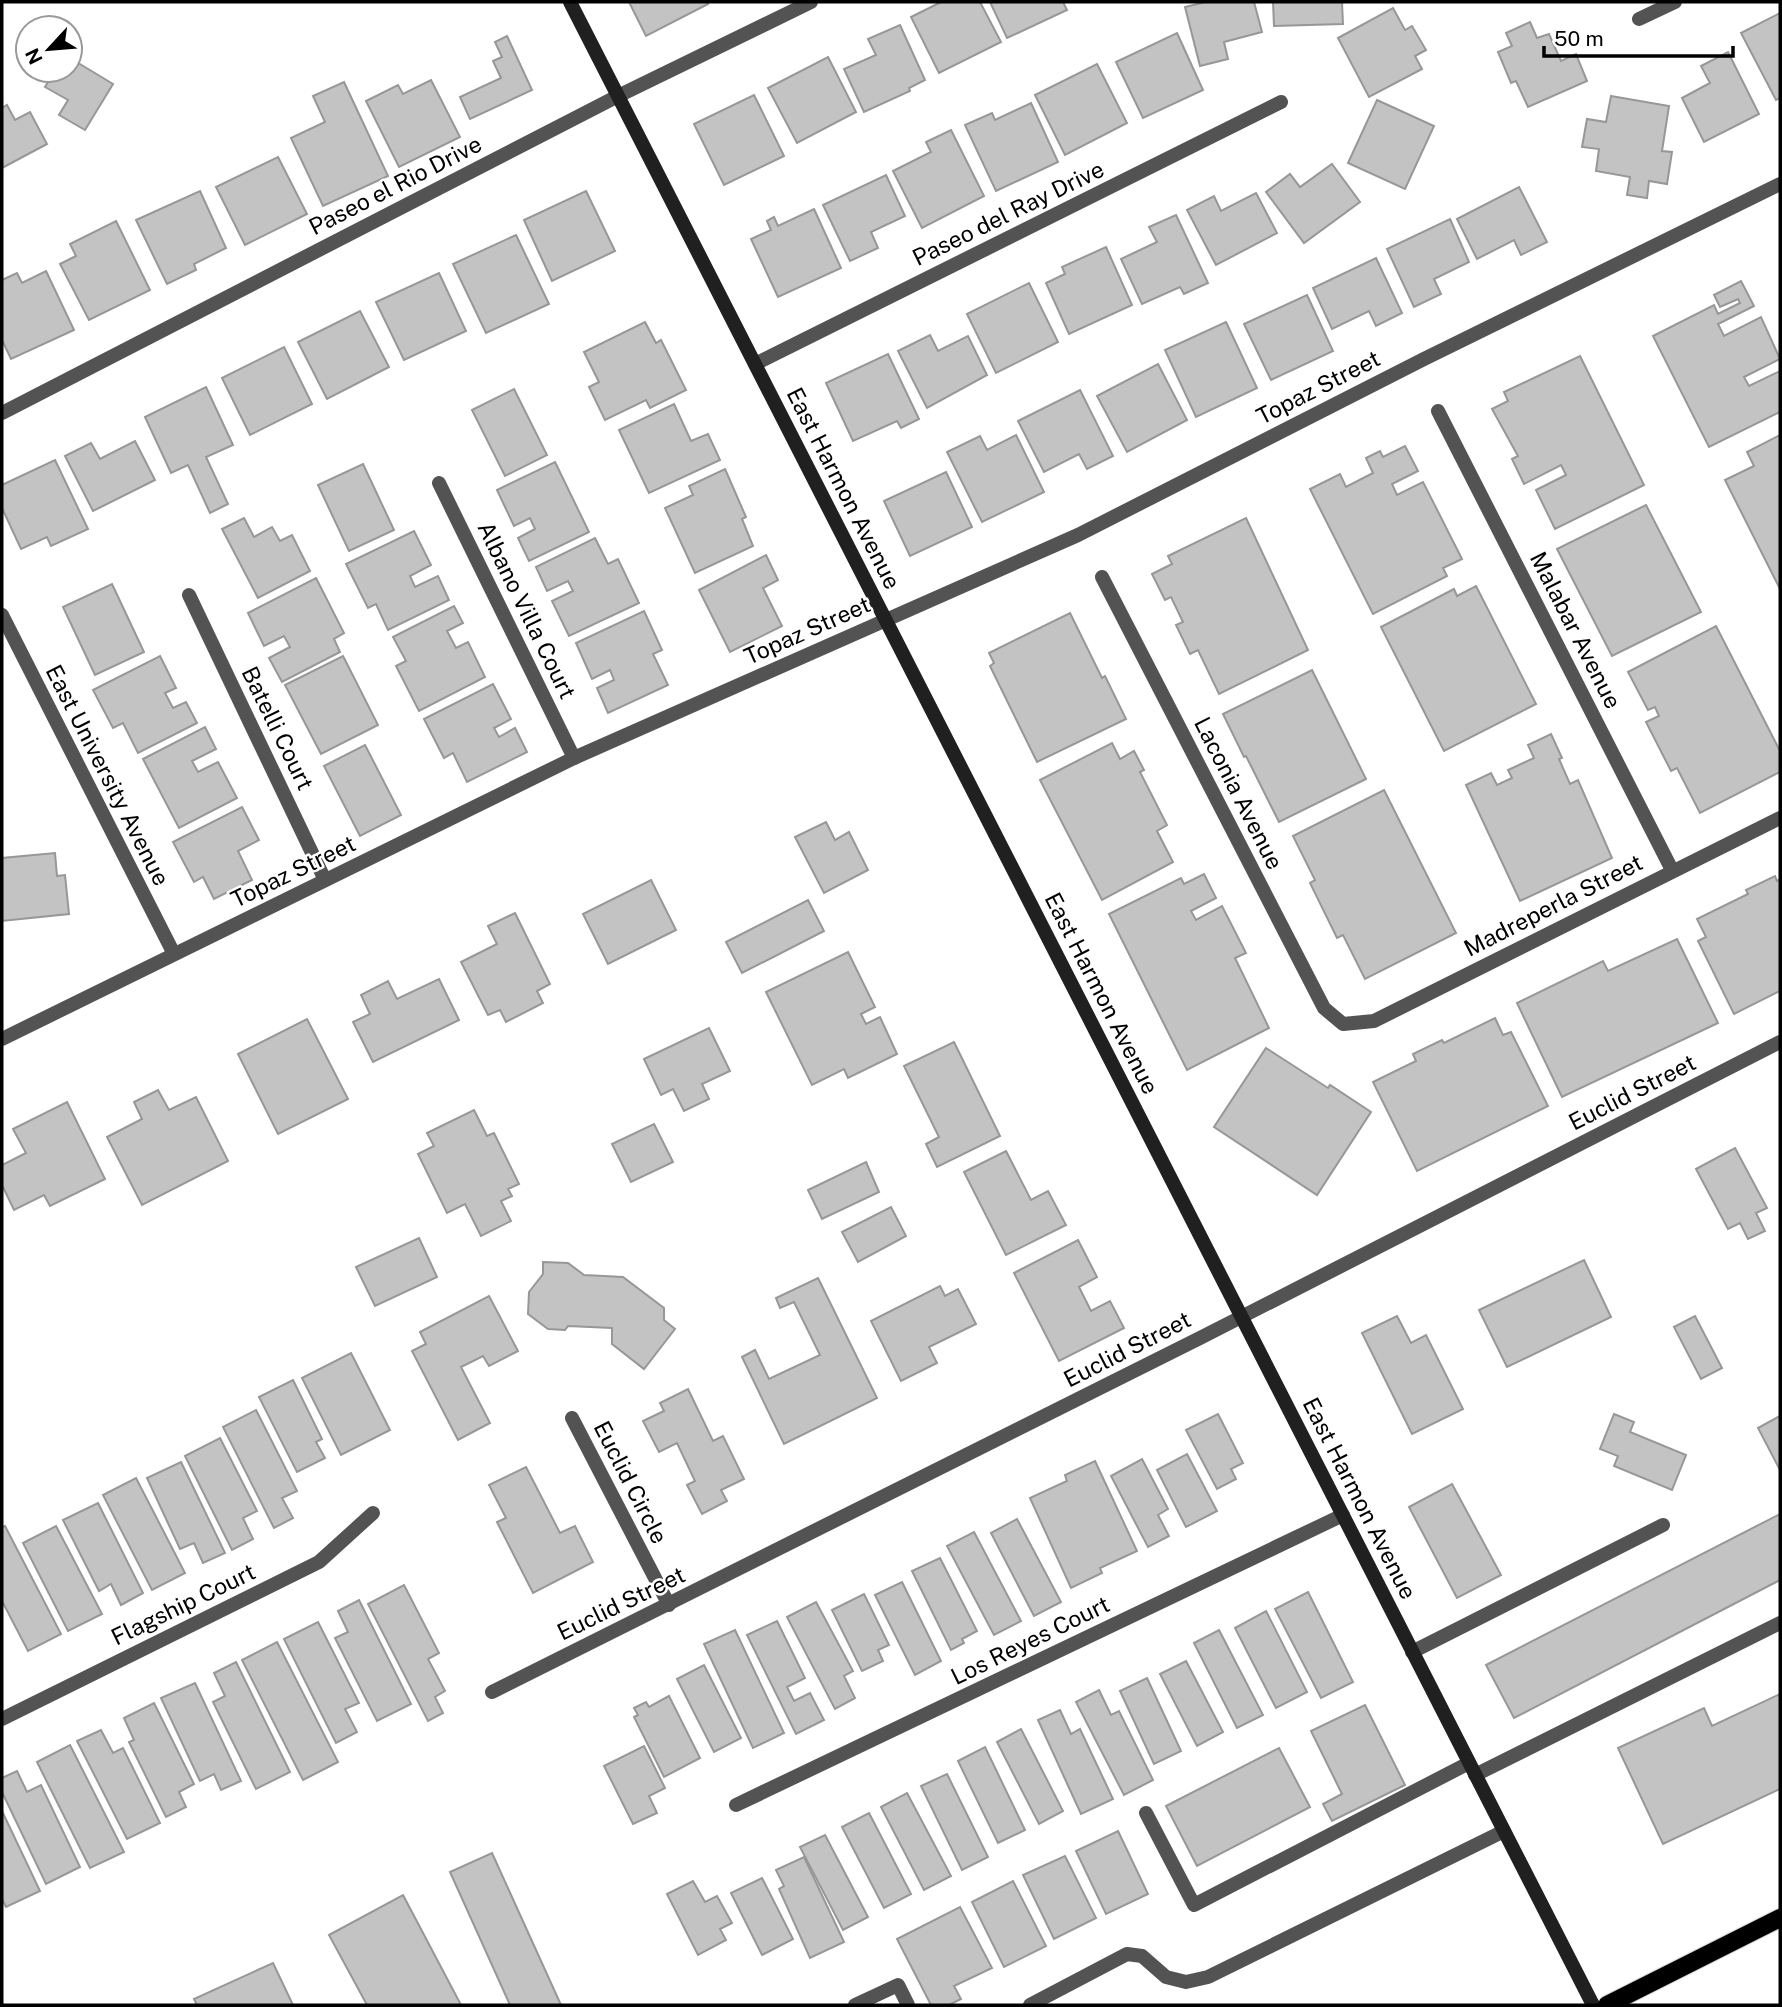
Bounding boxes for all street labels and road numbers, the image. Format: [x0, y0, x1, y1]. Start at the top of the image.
street label: Paseo el Rio Drive [304, 130, 486, 240]
street label: Paseo del Ray Drive [908, 155, 1108, 271]
street label: Topaz Street [1252, 344, 1384, 430]
street label: East Harmon Avenue [781, 383, 907, 593]
street label: Albano Villa Court [472, 517, 582, 703]
street label: Malabar Avenue [1525, 547, 1627, 713]
street label: Topaz Street [740, 590, 874, 670]
street label: East University Avenue [41, 660, 175, 890]
street label: Batelli Court [237, 662, 319, 794]
street label: Laconia Avenue [1189, 712, 1289, 874]
street label: Topaz Street [226, 829, 360, 913]
street label: Madreperla Street [1459, 848, 1647, 962]
street label: East Harmon Avenue [1039, 888, 1165, 1098]
street label: Euclid Street [1564, 1048, 1700, 1136]
street label: Euclid Street [1059, 1305, 1195, 1393]
street label: East Harmon Avenue [1297, 1393, 1423, 1603]
street label: Euclid Circle [589, 1416, 673, 1548]
street label: Flagship Court [107, 1557, 259, 1651]
street label: Euclid Street [553, 1560, 689, 1646]
street label: Los Reyes Court [946, 1590, 1114, 1690]

